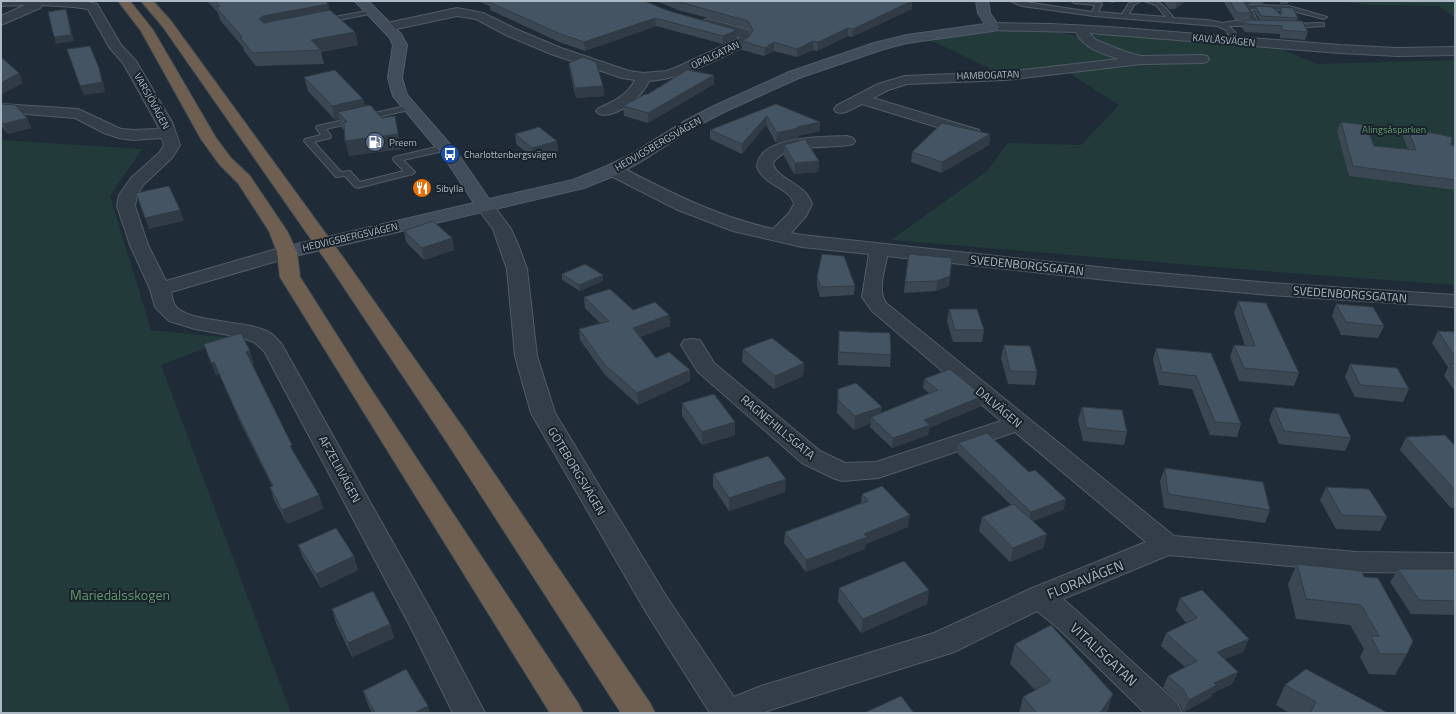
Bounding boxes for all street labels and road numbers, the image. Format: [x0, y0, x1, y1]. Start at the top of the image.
street label: KAVLÅSVÄGEN [1192, 30, 1256, 50]
street label: OPALGATAN [688, 37, 742, 73]
street label: HAMBOGATAN [956, 66, 1020, 84]
street label: VARSJÖVÄGEN [130, 70, 174, 132]
street label: HEDVIGSBERGSVÄGEN [612, 113, 704, 175]
street label: HEDVIGSBERGSVÄGEN [301, 219, 399, 255]
street label: SVEDENBORGSGATAN [969, 250, 1085, 280]
street label: SVEDENBORGSGATAN [1292, 281, 1408, 307]
street label: DALVÄGEN [972, 382, 1026, 432]
street label: RAGNEHILLSGATA [737, 390, 819, 464]
street label: GÖTEBORGSVÄGEN [543, 423, 611, 519]
street label: AFZELIIVÄGEN [314, 432, 366, 506]
street label: FLORAVÄGEN [1043, 554, 1127, 604]
street label: VITALISGATAN [1066, 617, 1142, 691]

